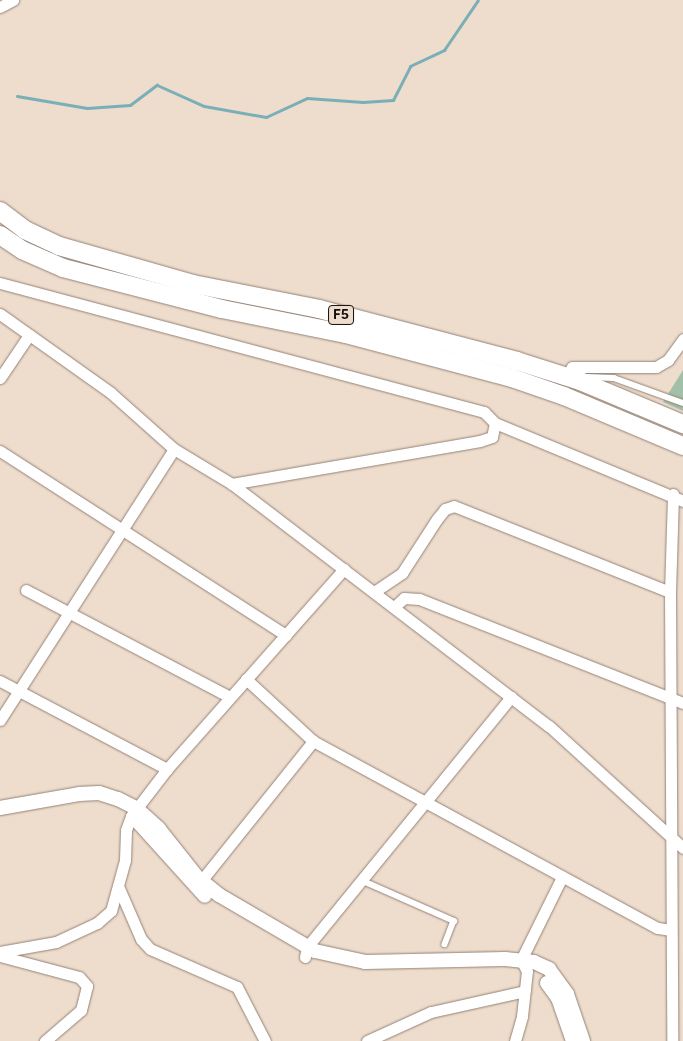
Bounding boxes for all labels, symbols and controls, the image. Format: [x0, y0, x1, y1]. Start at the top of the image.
road number: F5 [327, 304, 355, 326]

